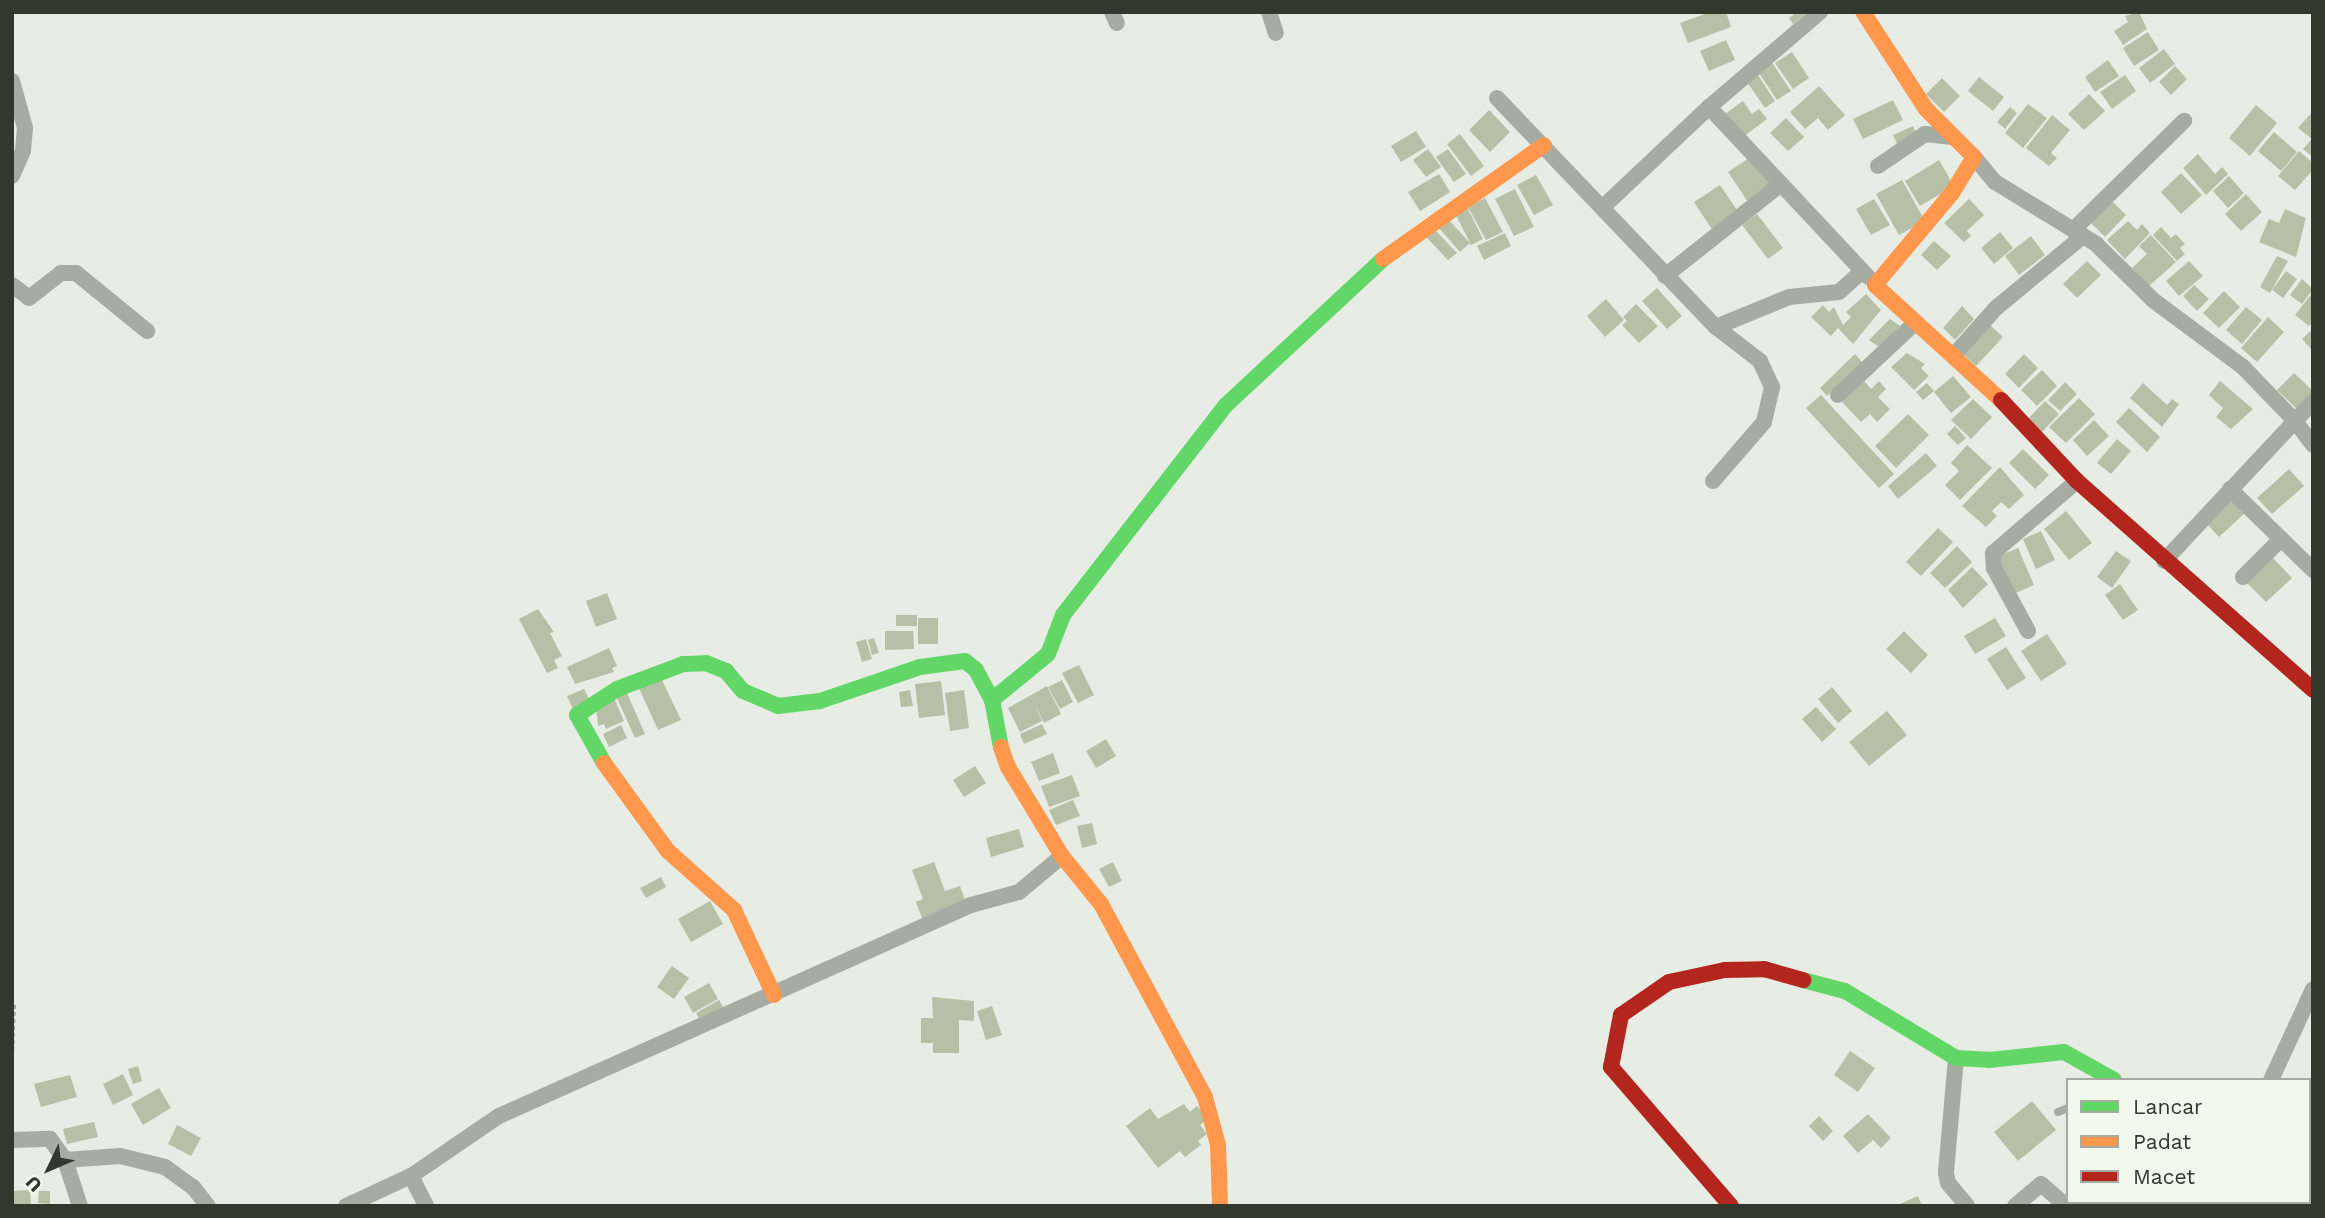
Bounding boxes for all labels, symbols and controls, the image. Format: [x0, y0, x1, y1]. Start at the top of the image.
legend [2066, 1078, 2311, 1204]
text: Lancar [2133, 1094, 2203, 1119]
text: Padat [2133, 1129, 2191, 1154]
north arrow [14, 1134, 84, 1204]
text: Macet [2133, 1164, 2195, 1189]
text: U [21, 1171, 46, 1197]

